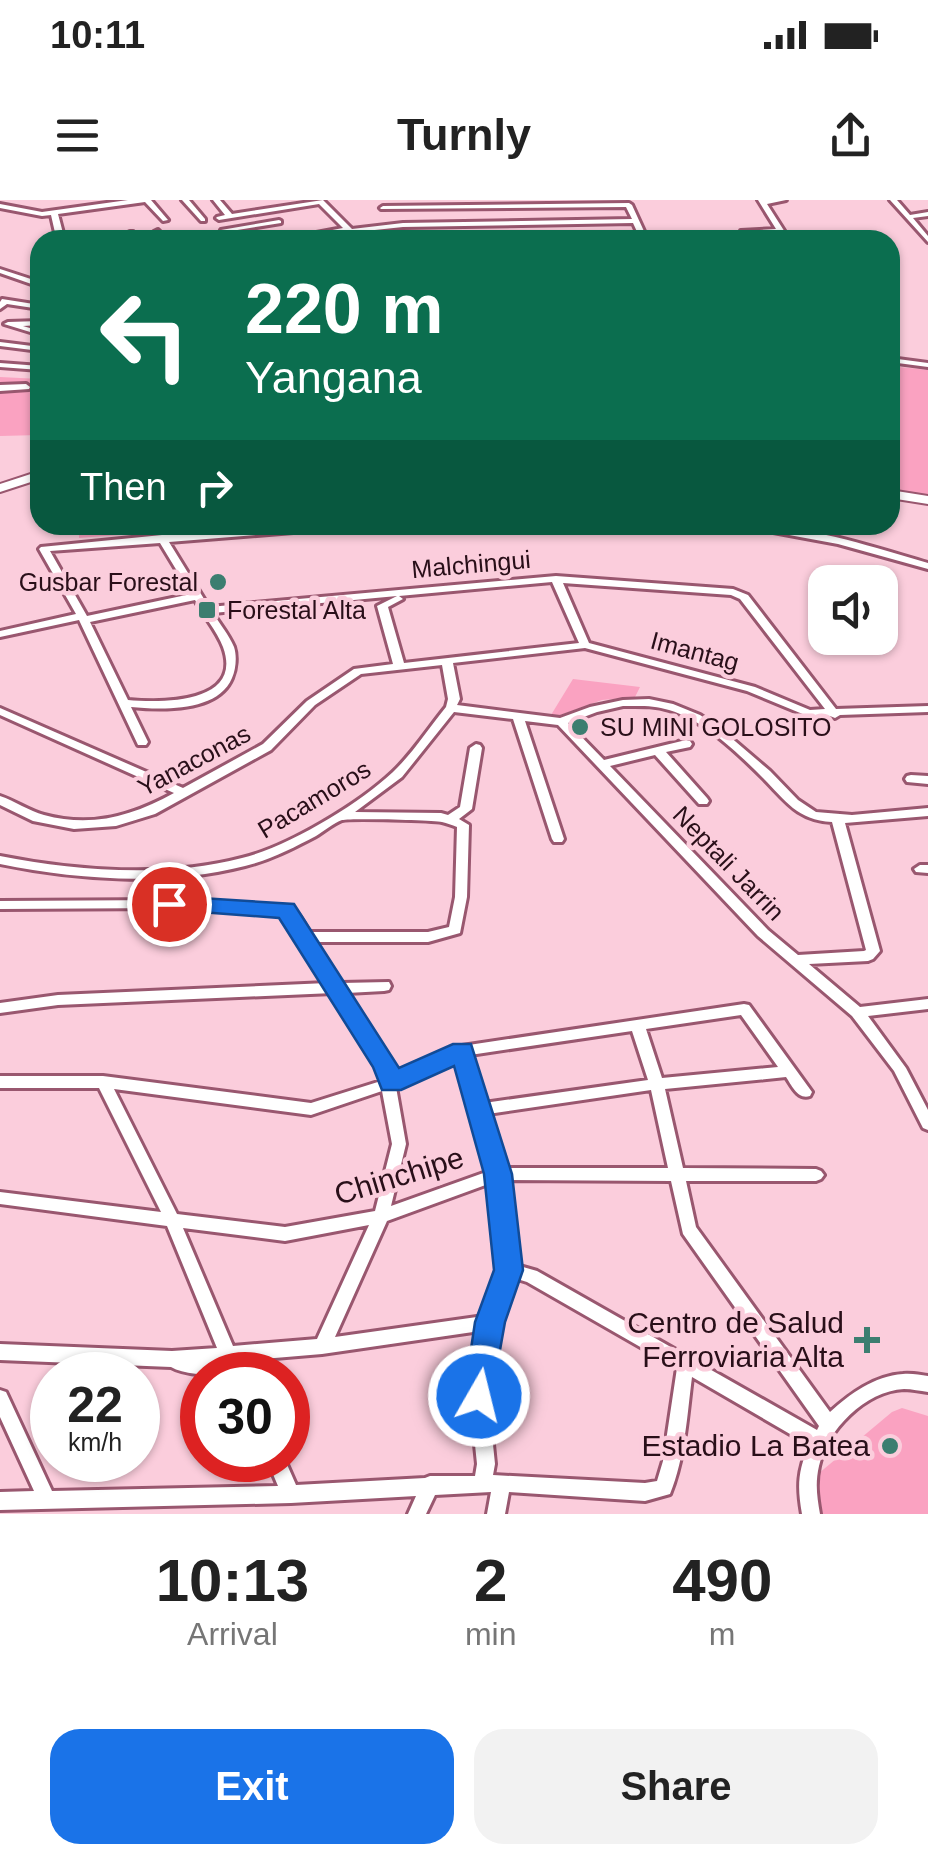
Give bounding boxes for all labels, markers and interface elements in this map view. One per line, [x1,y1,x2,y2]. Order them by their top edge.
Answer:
text: 10:11 [50,14,145,56]
icon: menu [50,108,105,163]
icon: share [823,108,878,163]
text: Turnly [397,109,531,160]
icon: left [80,270,210,400]
text: 220 m [245,270,443,348]
text: Yangana [245,352,422,403]
icon: right [187,460,242,515]
text: Then [80,466,167,508]
street label: Malchingui [410,545,532,583]
map controls [808,565,898,655]
button: sound [808,565,898,655]
place label: Gusbar Forestal [19,568,198,596]
marker: Gusbar Forestal [207,571,229,593]
place label: Forestal Alta [227,596,366,624]
marker: Forestal Alta [196,599,218,621]
street label: Imantag [648,626,742,676]
place label: SU MINI GOLOSITO [600,713,832,741]
marker: SU MINI GOLOSITO [569,716,591,738]
street label: Yanaconas [133,719,255,801]
street label: Pacamoros [253,754,375,844]
street label: Neptali Jarrin [668,800,790,926]
pin [127,862,212,947]
icon: arrive [142,877,197,932]
street label: Chinchipe [330,1140,467,1211]
place label: Centro de Salud Ferroviaria Alta [627,1306,844,1373]
marker: Centro de Salud Ferroviaria Alta [854,1327,880,1353]
position arrow [427,1344,531,1448]
speed limit sign: 30 [180,1352,310,1482]
text: 22 [67,1377,123,1433]
text: km/h [68,1428,122,1456]
place label: Estadio La Batea [641,1429,870,1462]
marker: Estadio La Batea [879,1435,901,1457]
text: 10:13 [156,1547,309,1614]
text: 2 [474,1547,507,1614]
text: 490 [672,1547,772,1614]
text: Arrival [187,1616,278,1652]
text: min [465,1616,516,1652]
text: m [709,1616,736,1652]
button: Exit [50,1729,454,1844]
button: Share [474,1729,878,1844]

